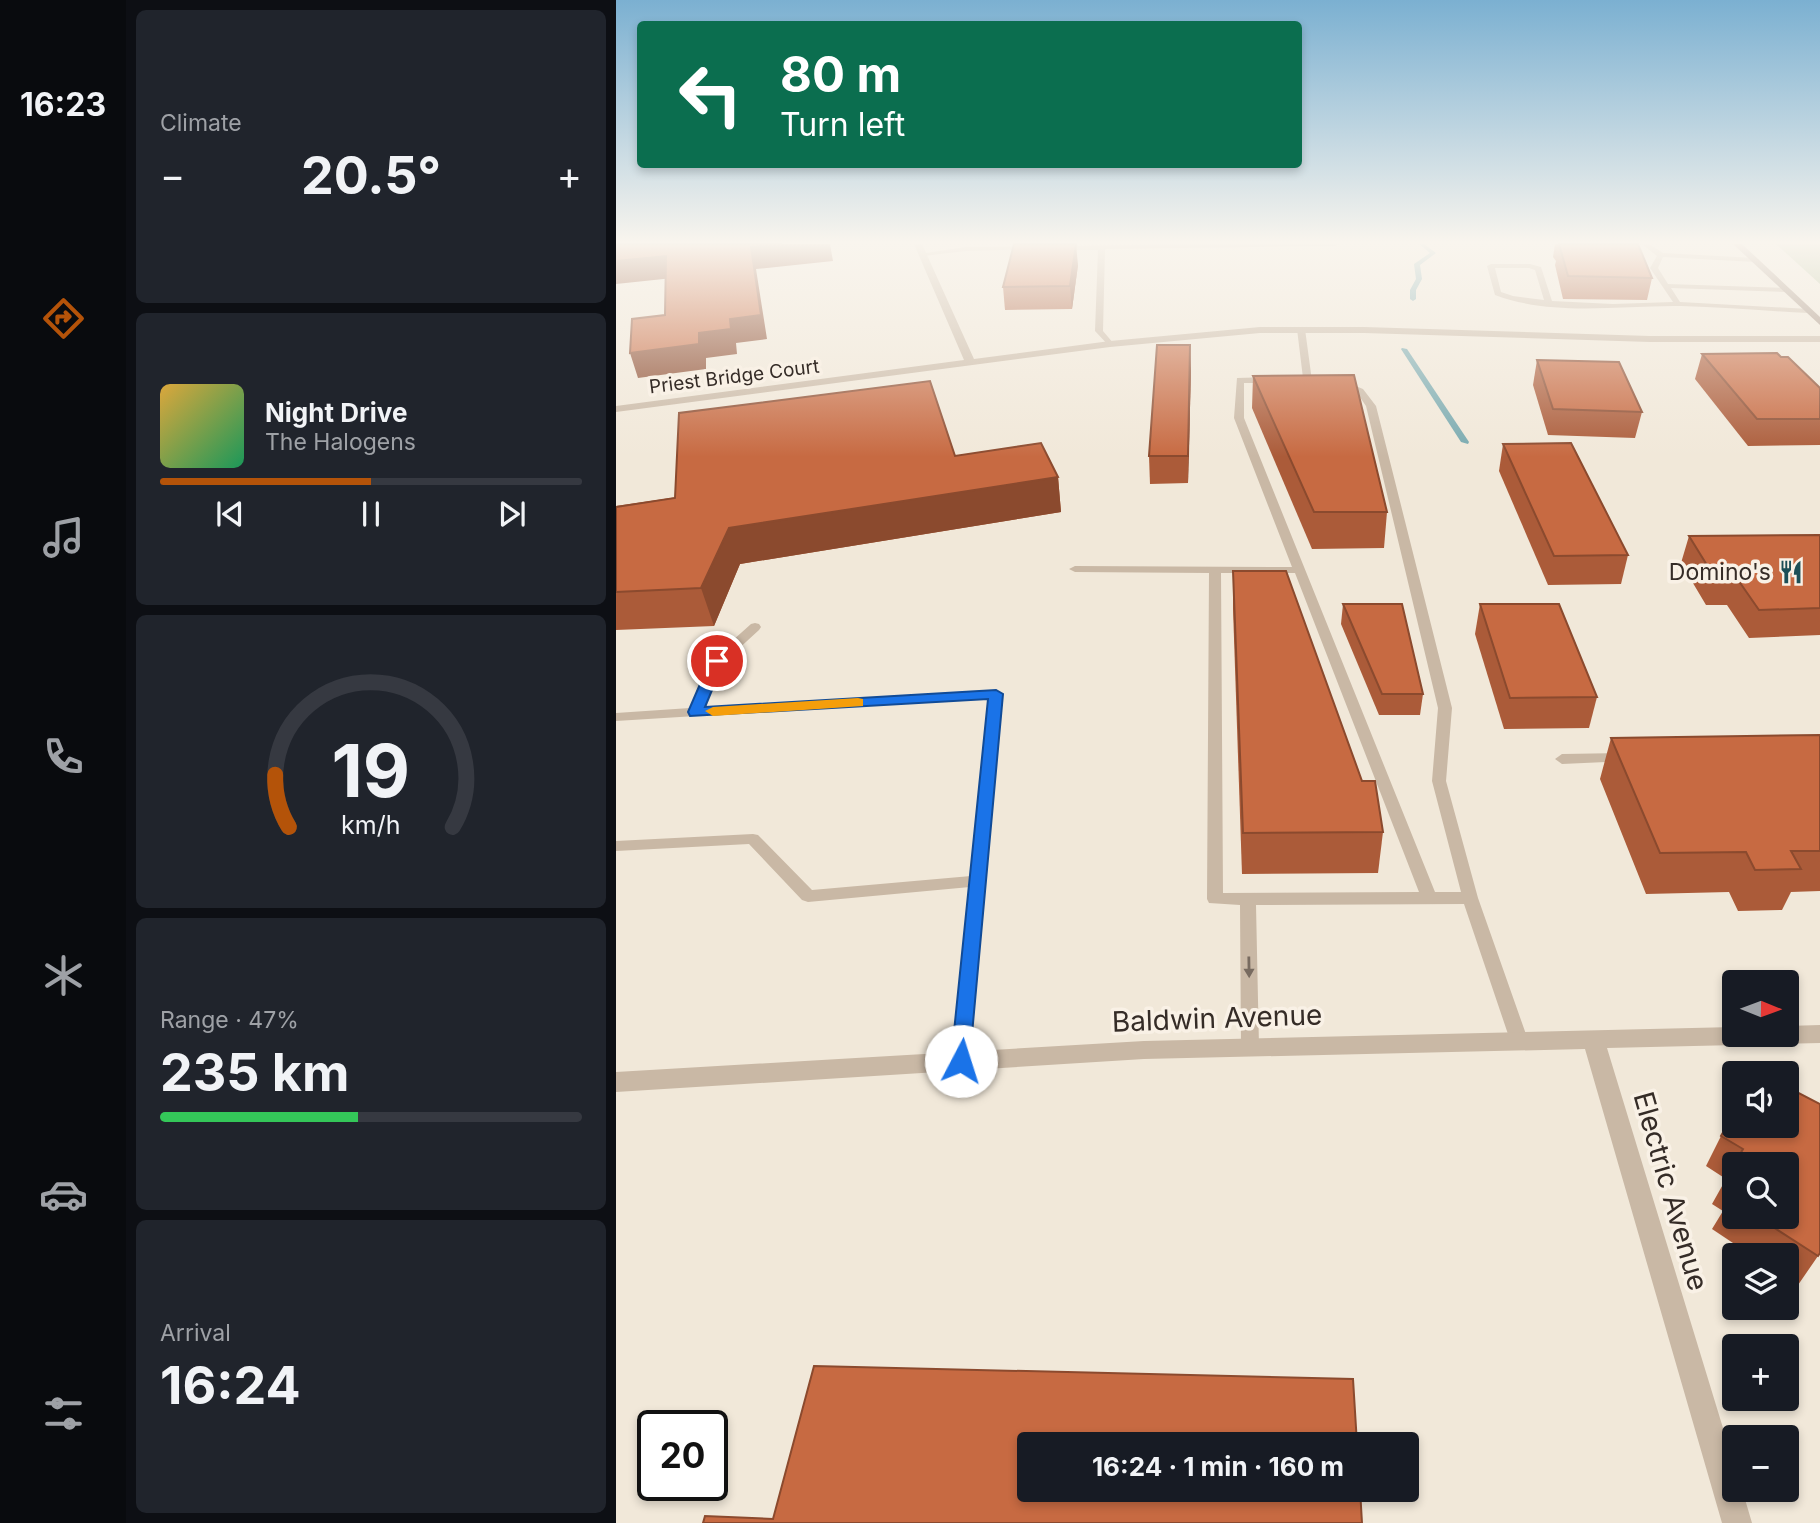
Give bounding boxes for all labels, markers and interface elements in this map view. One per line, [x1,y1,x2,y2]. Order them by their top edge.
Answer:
text: 80 m [780,45,901,104]
icon: left [665,49,756,140]
text: 16:23 [20,85,106,124]
text: Turn left [780,105,905,144]
text: Climate [160,109,242,137]
text: 20.5° [301,144,441,207]
text: − [160,152,185,198]
text: + [557,152,582,198]
icon: directions [39,294,88,343]
street label: Priest Bridge Court [648,355,820,398]
text: Night Drive [265,397,407,428]
text: The Halogens [265,428,416,456]
icon: previous [211,495,249,533]
icon: pause [352,495,390,533]
icon: next [493,495,531,533]
icon: music [39,513,88,562]
place label: Domino's [1669,558,1771,586]
restaurant icon: Domino's [1777,558,1805,586]
pin [687,631,747,691]
icon: arrive [698,642,736,680]
text: 19 [332,727,410,816]
icon: phone [39,732,88,781]
text: km/h [341,810,401,840]
icon: climate [39,951,88,1000]
one-way arrow [1243,956,1255,978]
north arrow [1722,970,1799,1046]
map controls [1722,970,1799,1502]
street label: Baldwin Avenue [1111,997,1323,1039]
text: Range · 47% [160,1006,299,1034]
position arrow [924,1024,998,1098]
text: 235 km [160,1041,350,1104]
button: sound [1722,1061,1799,1138]
street label: Electric Avenue [1626,1088,1716,1294]
button: search [1722,1152,1799,1229]
icon: car [39,1170,88,1219]
button: layers [1722,1243,1799,1320]
text: Arrival [160,1319,231,1347]
button: + [1722,1334,1799,1411]
text: 16:24 [160,1354,301,1417]
icon: filters [39,1389,88,1438]
speed limit sign: 20 [637,1410,728,1501]
button: − [1722,1425,1799,1502]
text: 16:24 · 1 min · 160 m [1092,1451,1344,1482]

